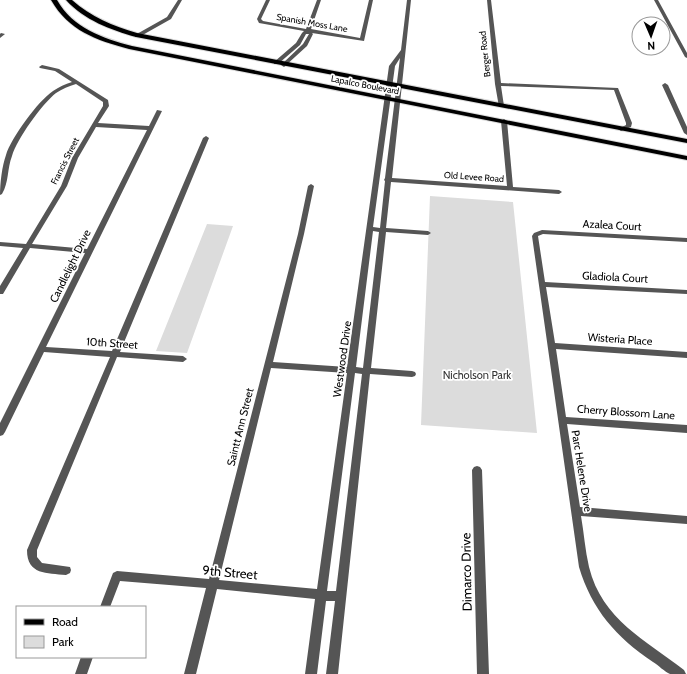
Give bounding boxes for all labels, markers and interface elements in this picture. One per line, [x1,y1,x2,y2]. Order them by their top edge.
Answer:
street label: Spanish Moss Lane [276,11,349,34]
north arrow [631,16,671,56]
street label: Berger Road [477,30,492,78]
text: N [647,39,655,53]
street label: Lapalco Boulevard [330,72,400,97]
street label: Francis Street [48,135,81,186]
street label: Old Levee Road [444,169,504,184]
street label: Azalea Court [582,216,642,234]
street label: Candlelight Drive [46,227,94,305]
street label: Gladiola Court [582,268,648,286]
street label: Westwood Drive [330,319,354,398]
street label: Wisteria Place [587,330,653,348]
street label: 10th Street [86,334,139,352]
park label: Nicholson Park [443,368,511,382]
street label: Saintt Ann Street [224,386,257,467]
street label: Cherry Blossom Lane [576,402,676,422]
street label: Parc Helene Drive [569,429,595,513]
street label: Dimarco Drive [457,532,475,612]
street label: 9th Street [202,562,259,582]
legend [16,606,146,658]
text: Road [52,614,78,629]
text: Park [52,634,74,649]

